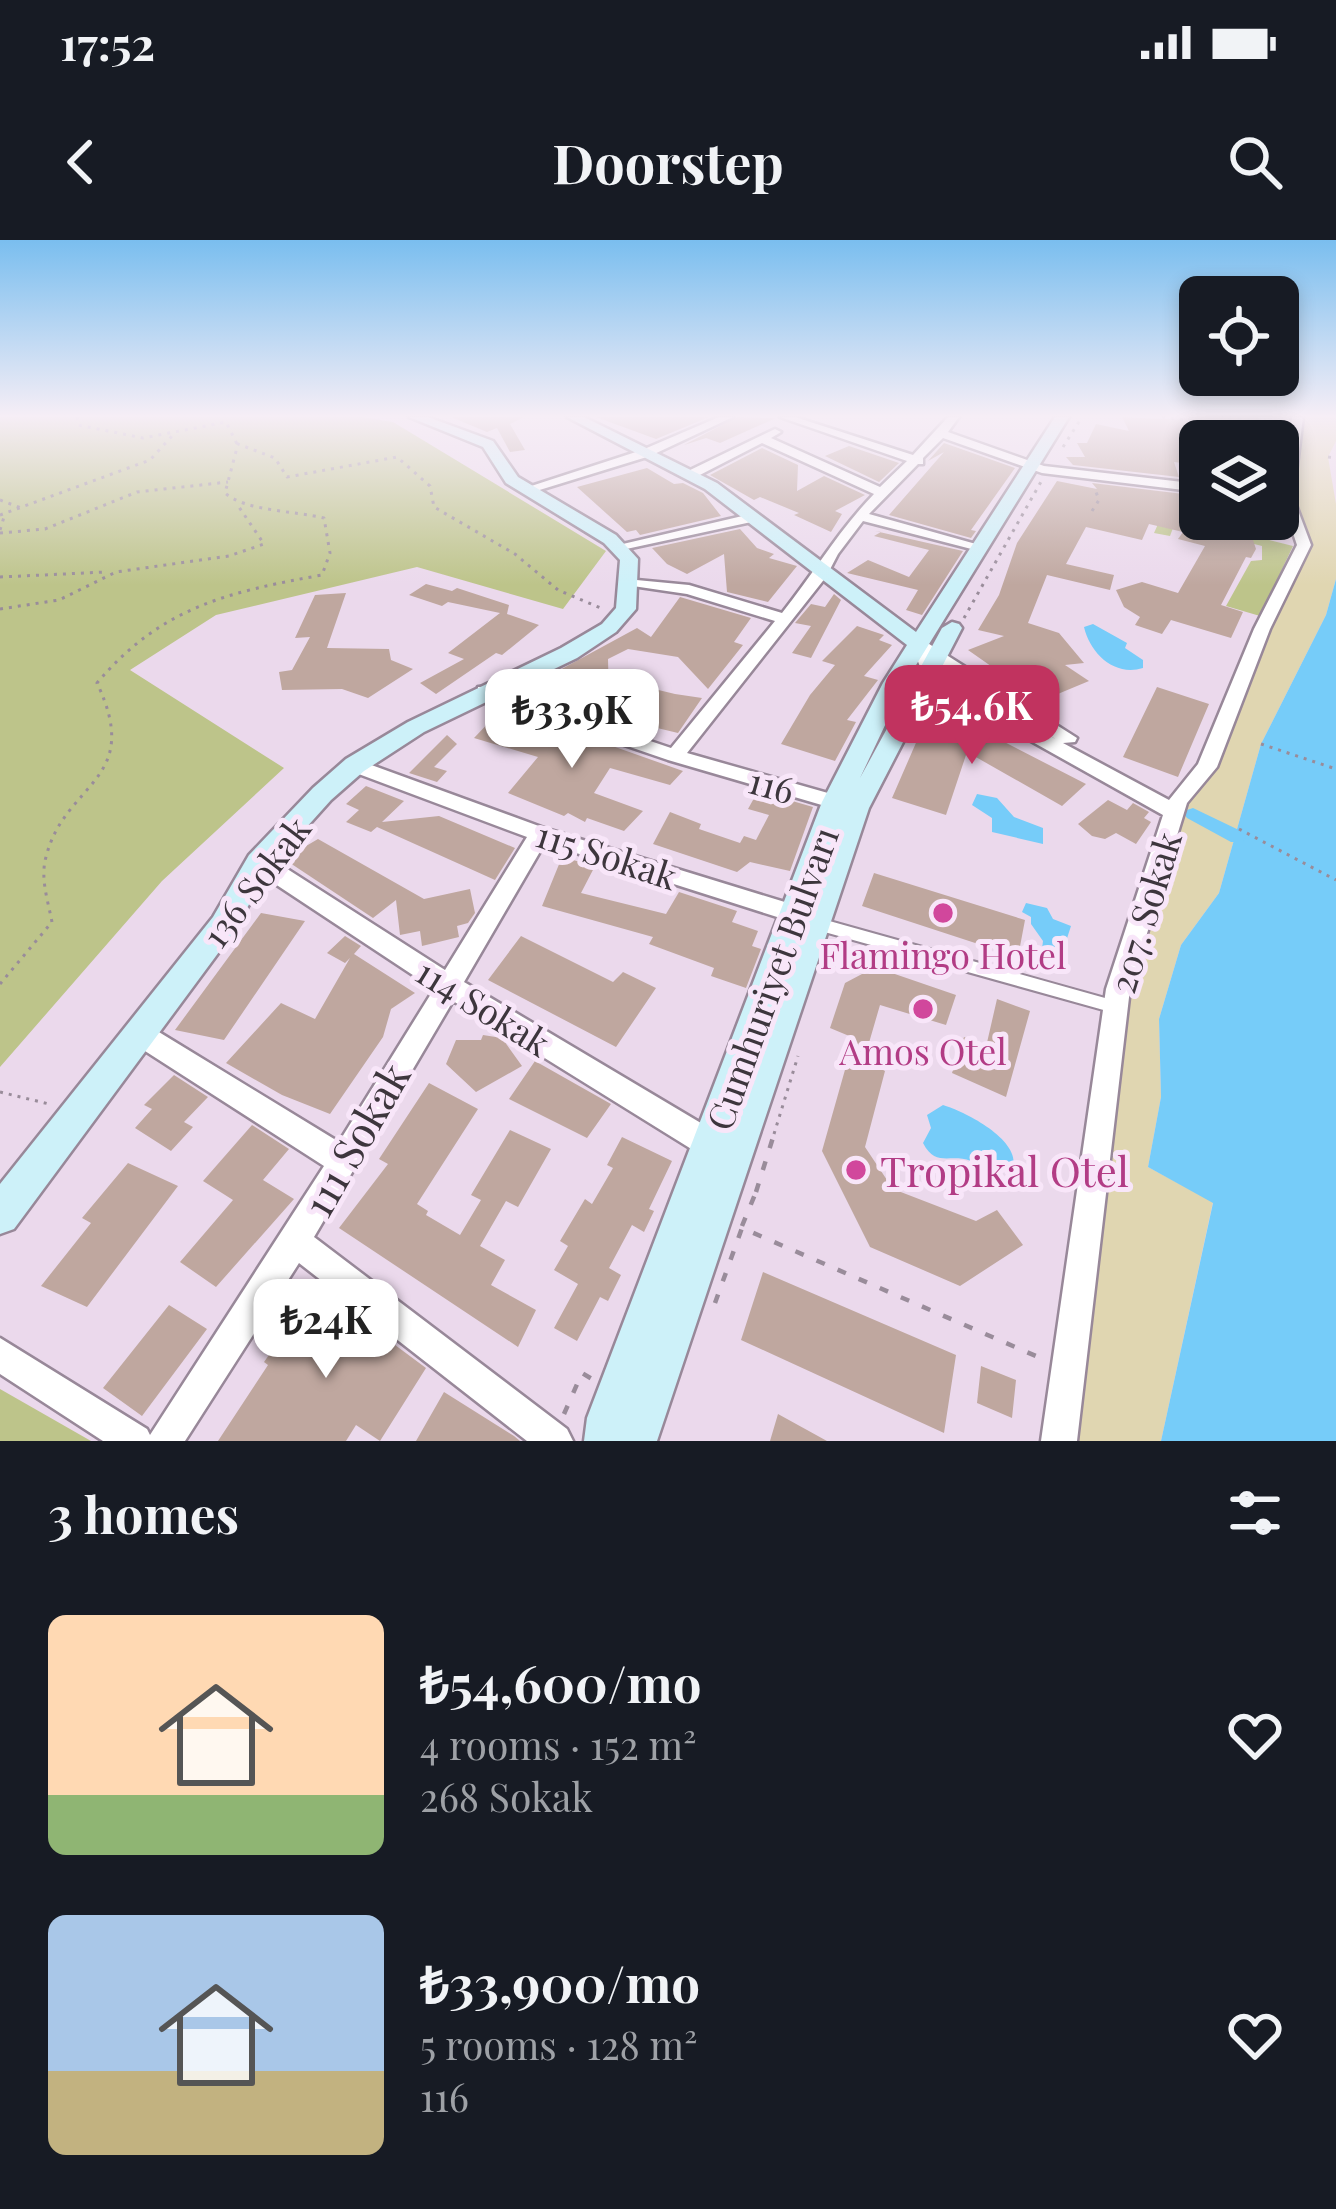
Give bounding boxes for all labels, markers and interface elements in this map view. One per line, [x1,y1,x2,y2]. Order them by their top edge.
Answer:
text: 17:52 [60,12,155,72]
text: Doorstep [552,126,784,198]
icon: back [48,129,114,195]
icon: search [1222,129,1288,195]
map controls [1179,276,1299,540]
button: locate [1179,276,1299,396]
button: layers [1179,420,1299,540]
pin: ₺54.6K [874,665,1070,767]
pin: ₺33.9K [474,669,670,771]
text: ₺54.6K [911,678,1033,730]
text: ₺33.9K [512,682,632,734]
street label: 116 [744,755,800,813]
street label: 136 Sokak [190,806,320,956]
street label: 115 Sokak [530,809,684,899]
street label: Cumhuriyet Bulvarı [694,820,848,1136]
street label: 207. Sokak [1097,825,1191,998]
marker: Flamingo Hotel [930,900,956,926]
place label: Flamingo Hotel [819,930,1067,978]
street label: 114 Sokak [408,946,560,1066]
marker: Amos Otel [910,996,936,1022]
place label: Amos Otel [838,1026,1007,1074]
street label: 111 Sokak [288,1052,422,1226]
place label: Tropikal Otel [880,1142,1129,1198]
marker: Tropikal Otel [843,1157,869,1183]
pin: ₺24K [255,1279,397,1381]
text: ₺24K [280,1292,372,1344]
text: 3 homes [48,1479,239,1547]
icon: filters [1222,1480,1288,1546]
text: ₺54,600/mo [420,1648,701,1716]
icon: home [144,1663,288,1807]
icon: heart [1222,1702,1288,1768]
text: 4 rooms · 152 m² [420,1718,696,1770]
text: 268 Sokak [420,1770,593,1822]
text: ₺33,900/mo [420,1948,700,2016]
icon: home [144,1963,288,2107]
icon: heart [1222,2002,1288,2068]
text: 5 rooms · 128 m² [420,2018,697,2070]
text: 116 [420,2070,469,2122]

